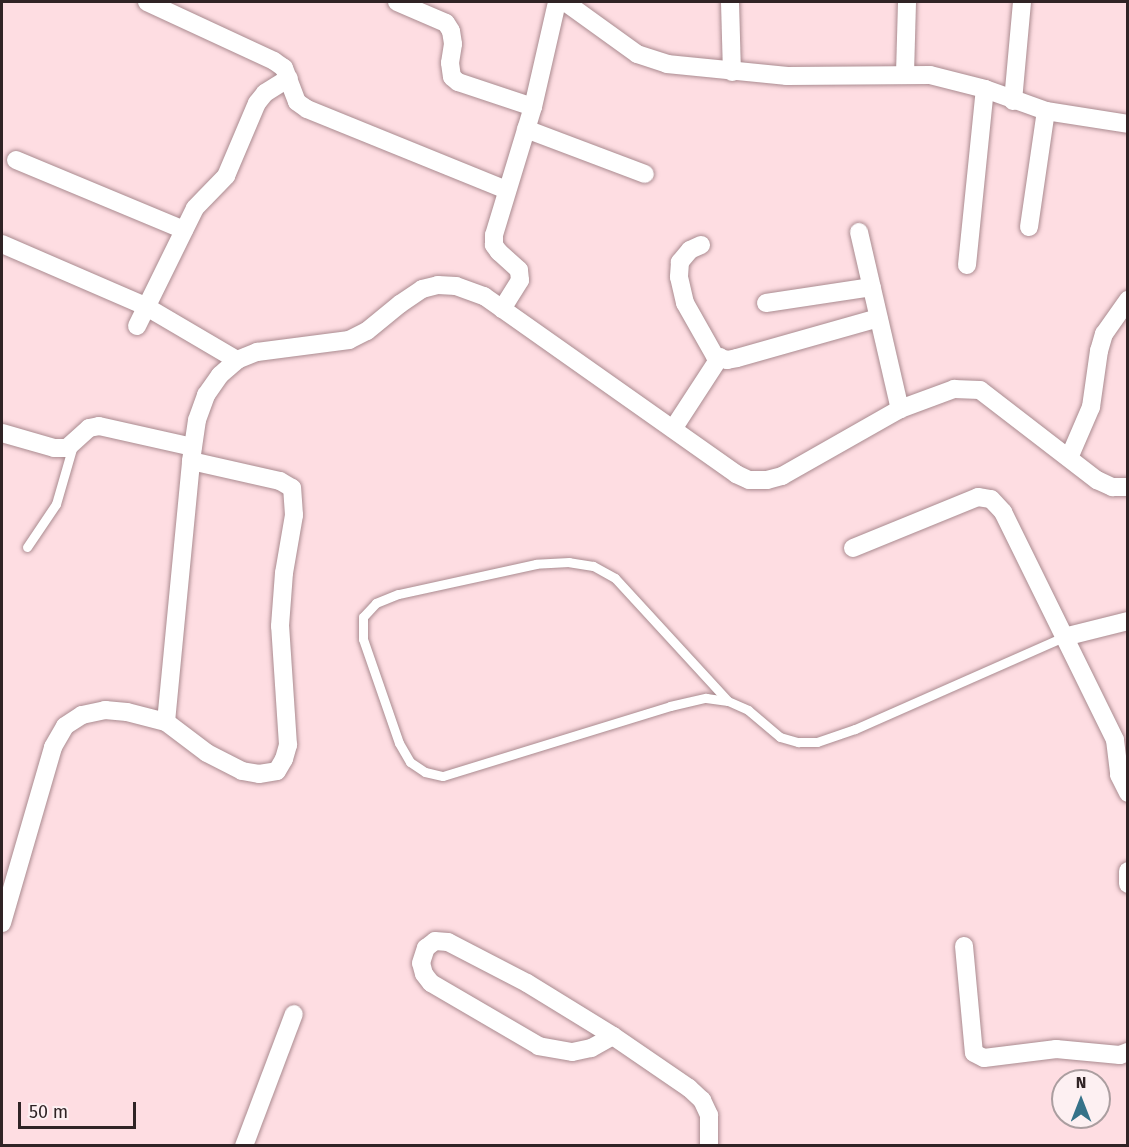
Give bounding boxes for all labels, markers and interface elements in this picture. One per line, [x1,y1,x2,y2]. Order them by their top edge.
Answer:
north arrow [1051,1069,1111,1129]
text: N [1076,1073,1086,1092]
scale bar [21,1090,140,1128]
text: 50 m [29,1101,68,1123]

